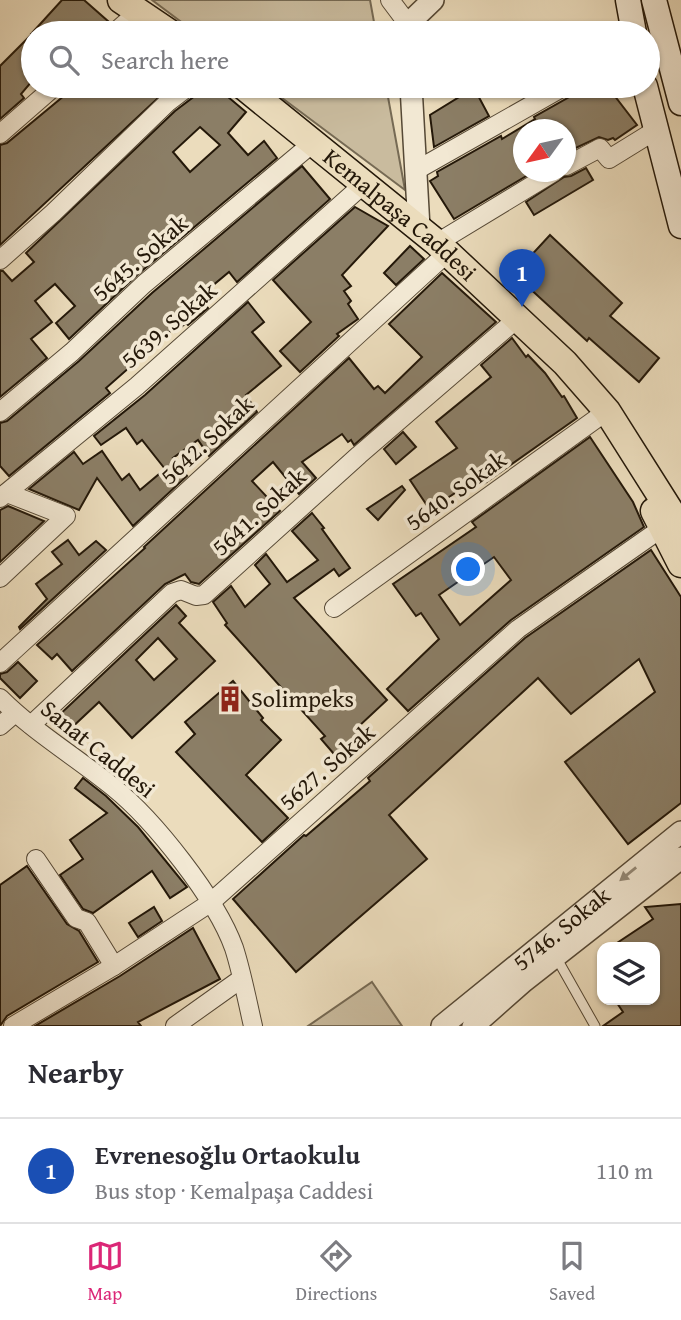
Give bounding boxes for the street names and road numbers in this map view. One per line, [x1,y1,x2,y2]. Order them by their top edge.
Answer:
street label: Kemalpaşa Caddesi [316,140,485,289]
street label: 5645. Sokak [84,206,196,309]
street label: 5639. Sokak [113,273,225,376]
street label: 5642. Sokak [152,386,262,492]
street label: 5640. Sokak [398,442,514,539]
street label: 5641. Sokak [203,459,314,564]
street label: Sanat Caddesi [33,691,164,806]
street label: 5627. Sokak [271,715,383,818]
street label: 5746. Sokak [505,878,618,979]

